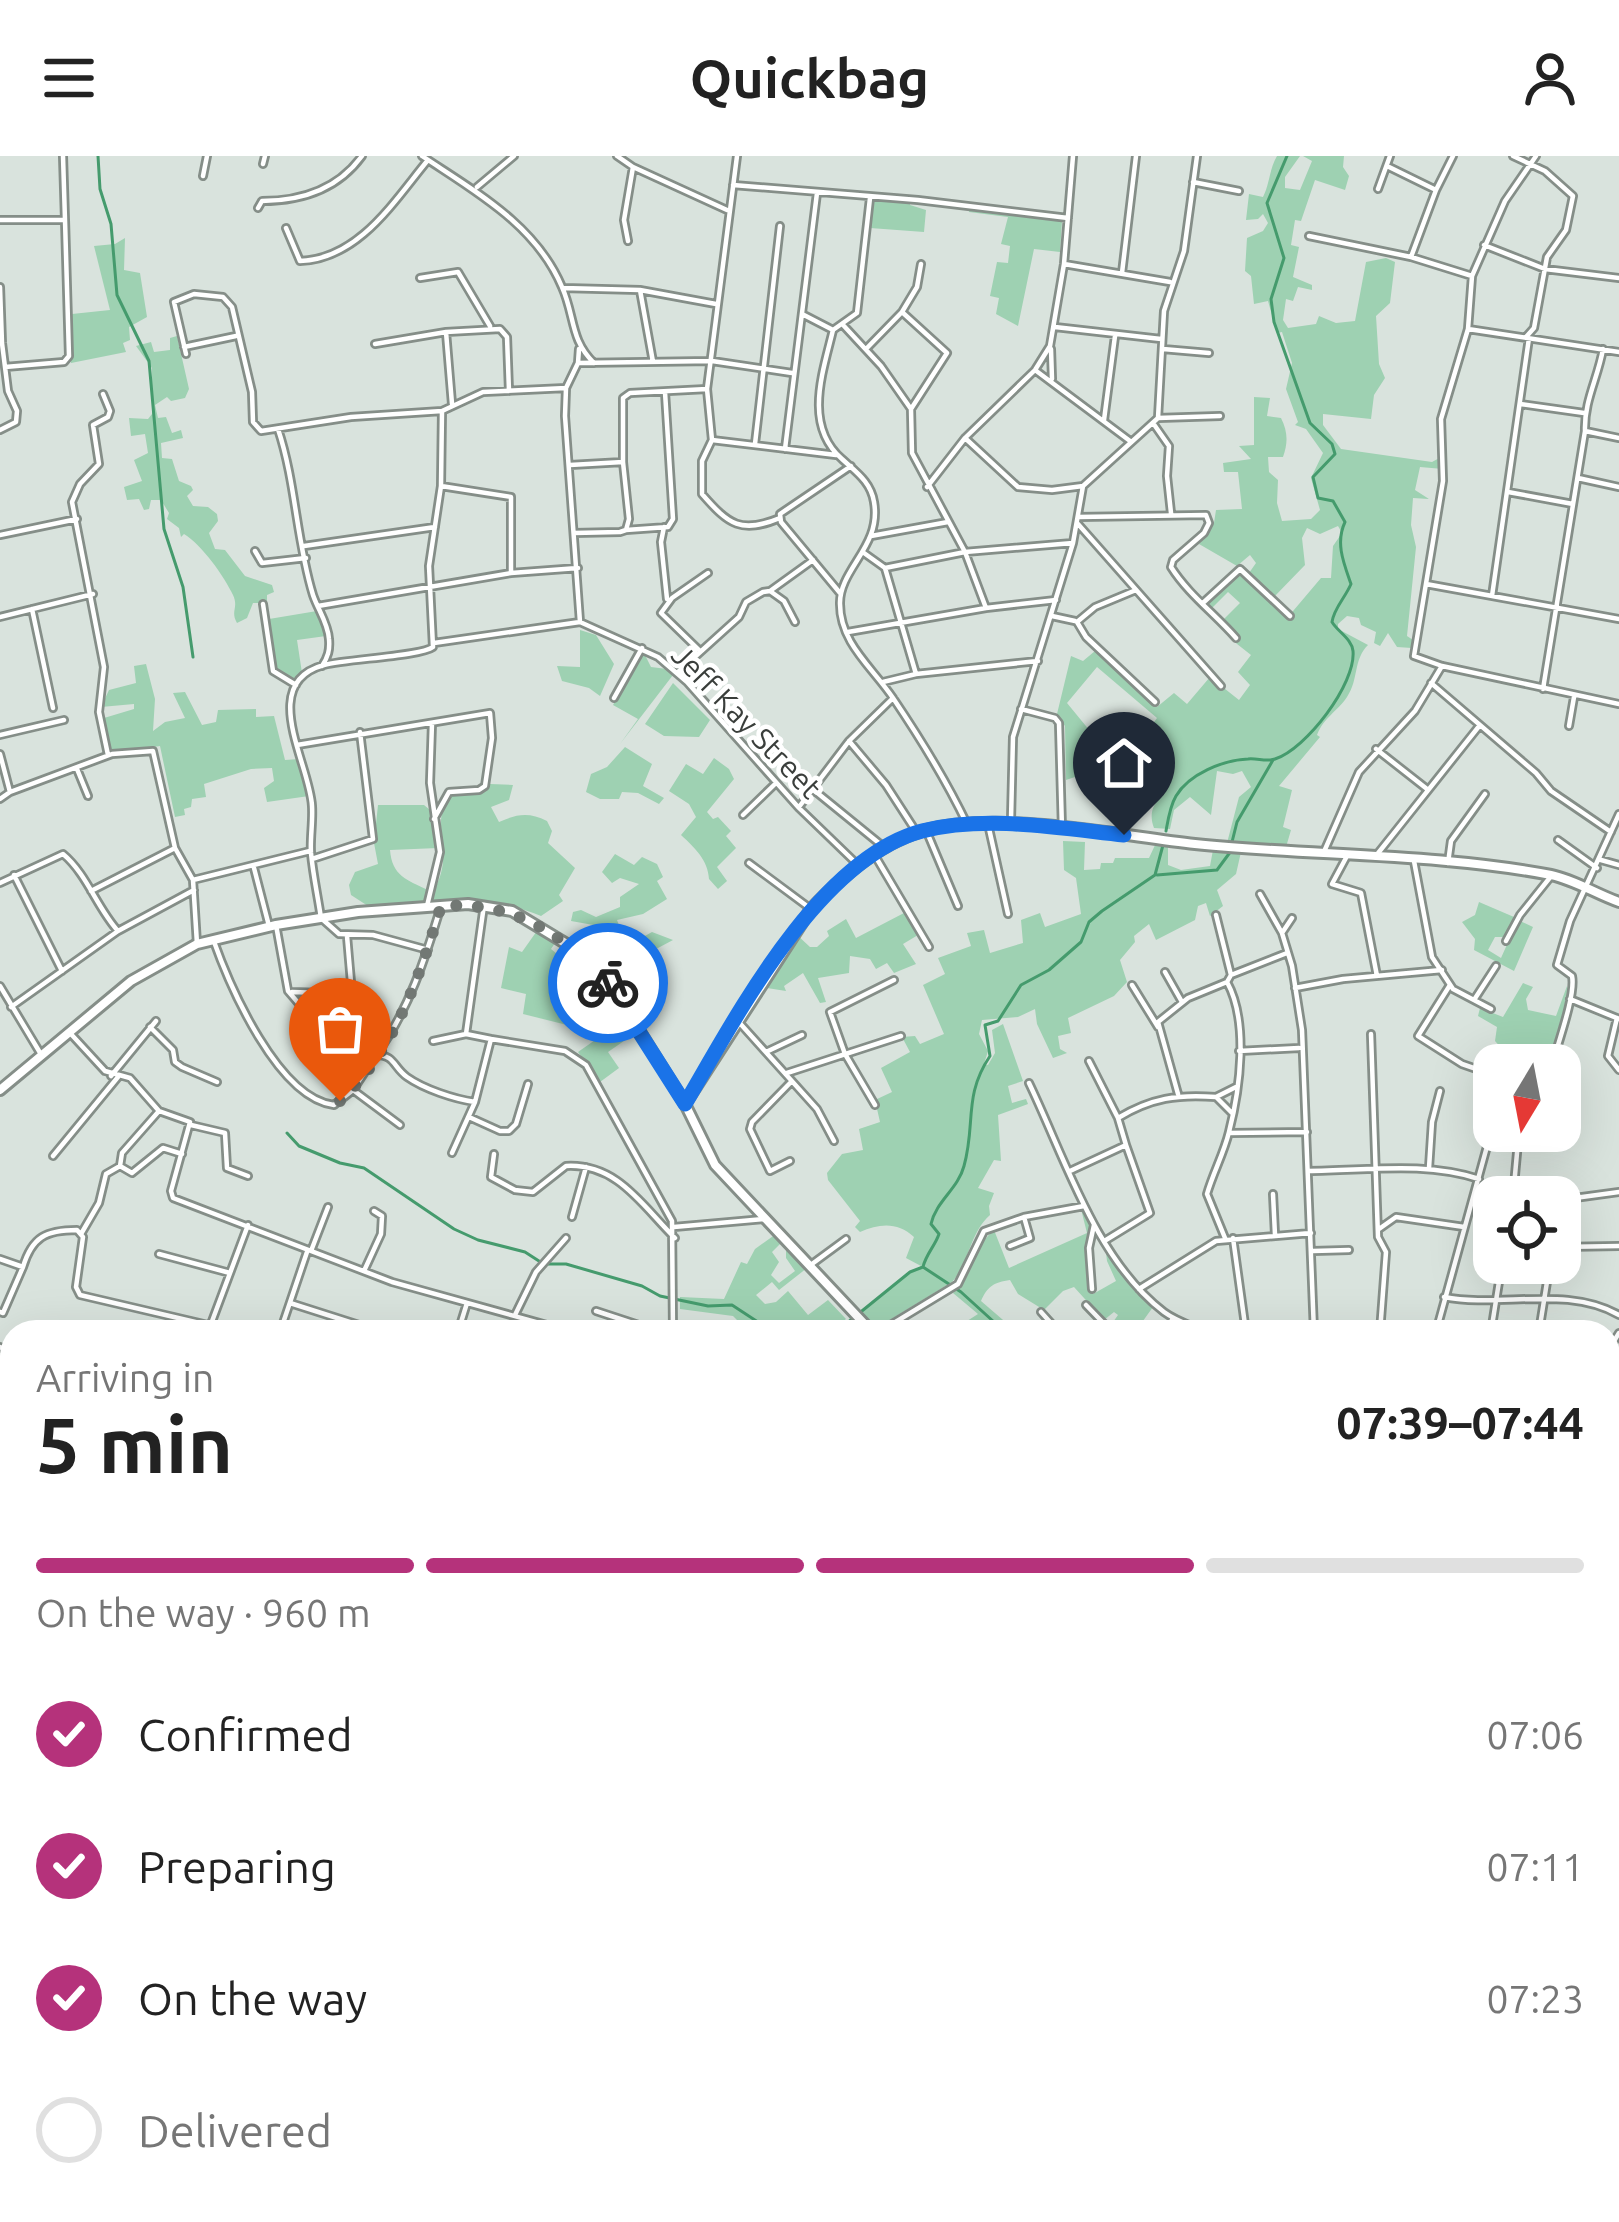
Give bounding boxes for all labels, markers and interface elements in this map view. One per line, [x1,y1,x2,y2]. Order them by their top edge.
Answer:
icon: menu [36,45,102,111]
icon: person [1517,45,1583,111]
text: Quickbag [690,48,929,108]
street label: Jeff Kay Street [665,638,828,805]
pin [1073,712,1175,835]
icon: home [1091,730,1157,796]
courier [548,923,668,1043]
icon: bike [575,950,641,1016]
pin [289,978,391,1101]
icon: bag [307,996,373,1062]
north arrow [1473,1044,1581,1152]
map controls [1473,1044,1581,1284]
button: locate [1473,1176,1581,1284]
text: Arriving in [36,1356,214,1399]
text: 07:39–07:44 [1336,1397,1584,1448]
text: 5 min [36,1400,233,1488]
text: On the way · 960 m [36,1591,371,1634]
icon: check [36,1701,102,1767]
text: Confirmed [138,1709,353,1760]
text: 07:06 [1486,1713,1584,1756]
icon: check [36,1833,102,1899]
text: Preparing [138,1841,336,1892]
text: 07:11 [1486,1845,1584,1888]
icon: check [36,1965,102,2031]
text: On the way [138,1973,367,2024]
text: 07:23 [1486,1977,1584,2020]
text: Delivered [138,2105,332,2156]

